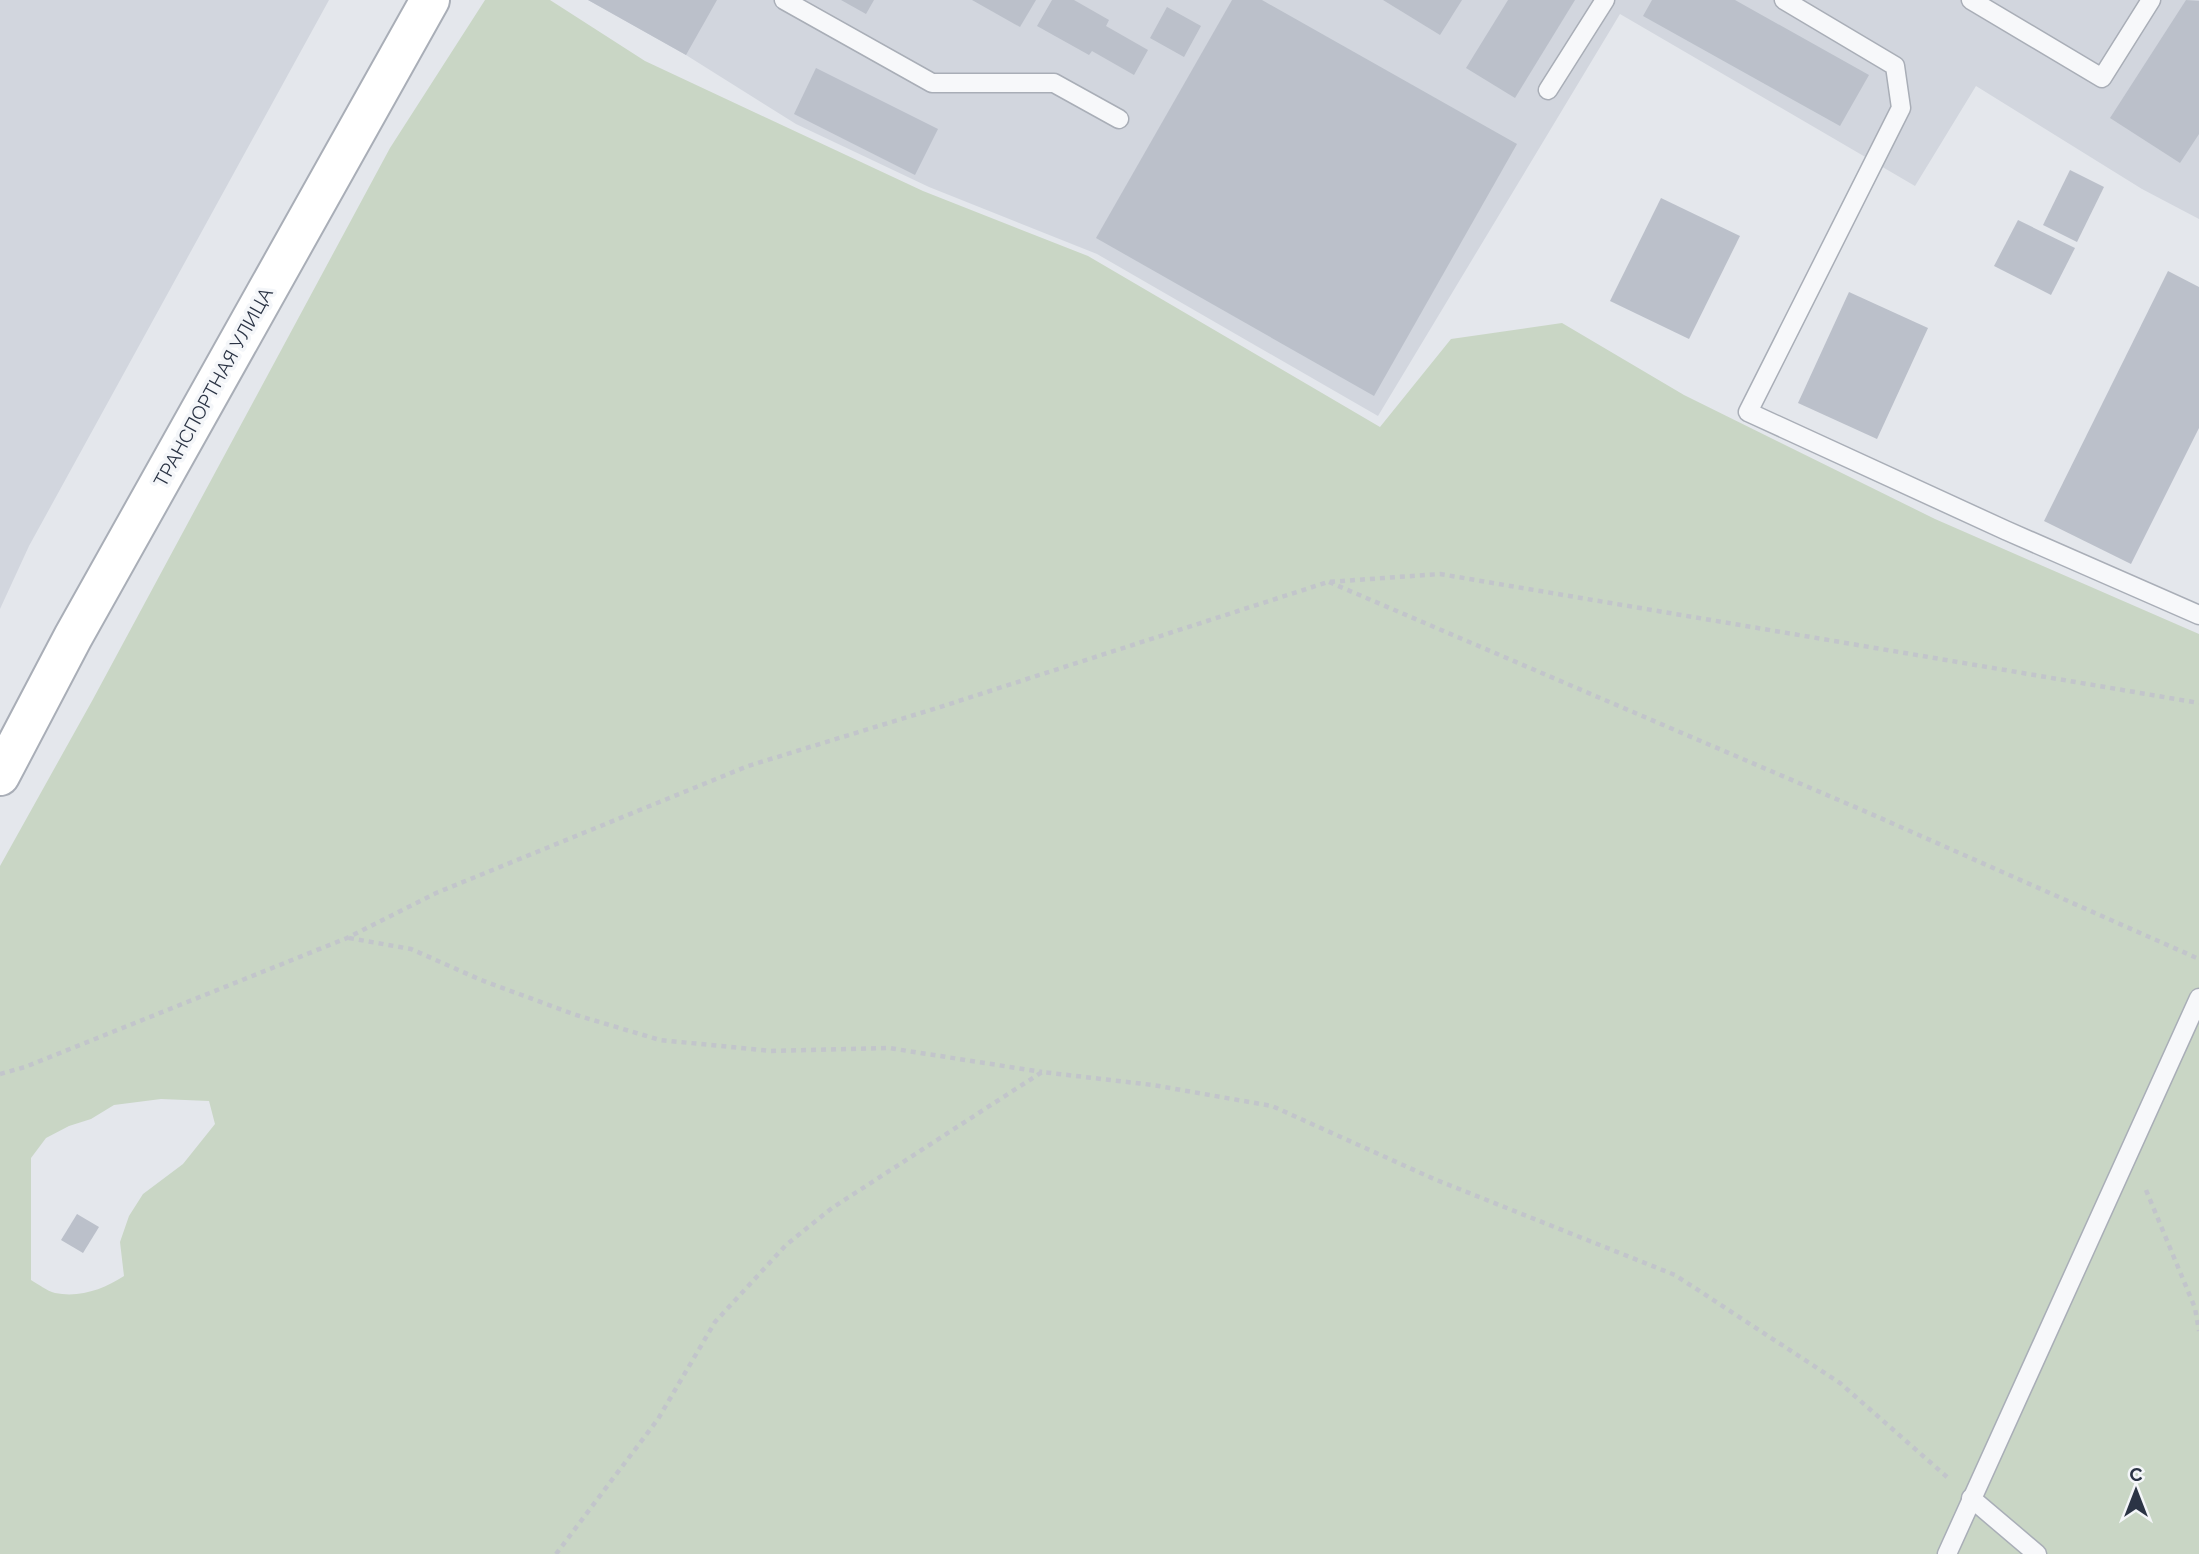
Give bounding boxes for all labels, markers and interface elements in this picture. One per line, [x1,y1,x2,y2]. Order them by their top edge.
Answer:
street label: ТРАНСПОРТНАЯ УЛИЦА [149,284,277,490]
north arrow [2101,1456,2171,1526]
text: С [2129,1463,2143,1485]

